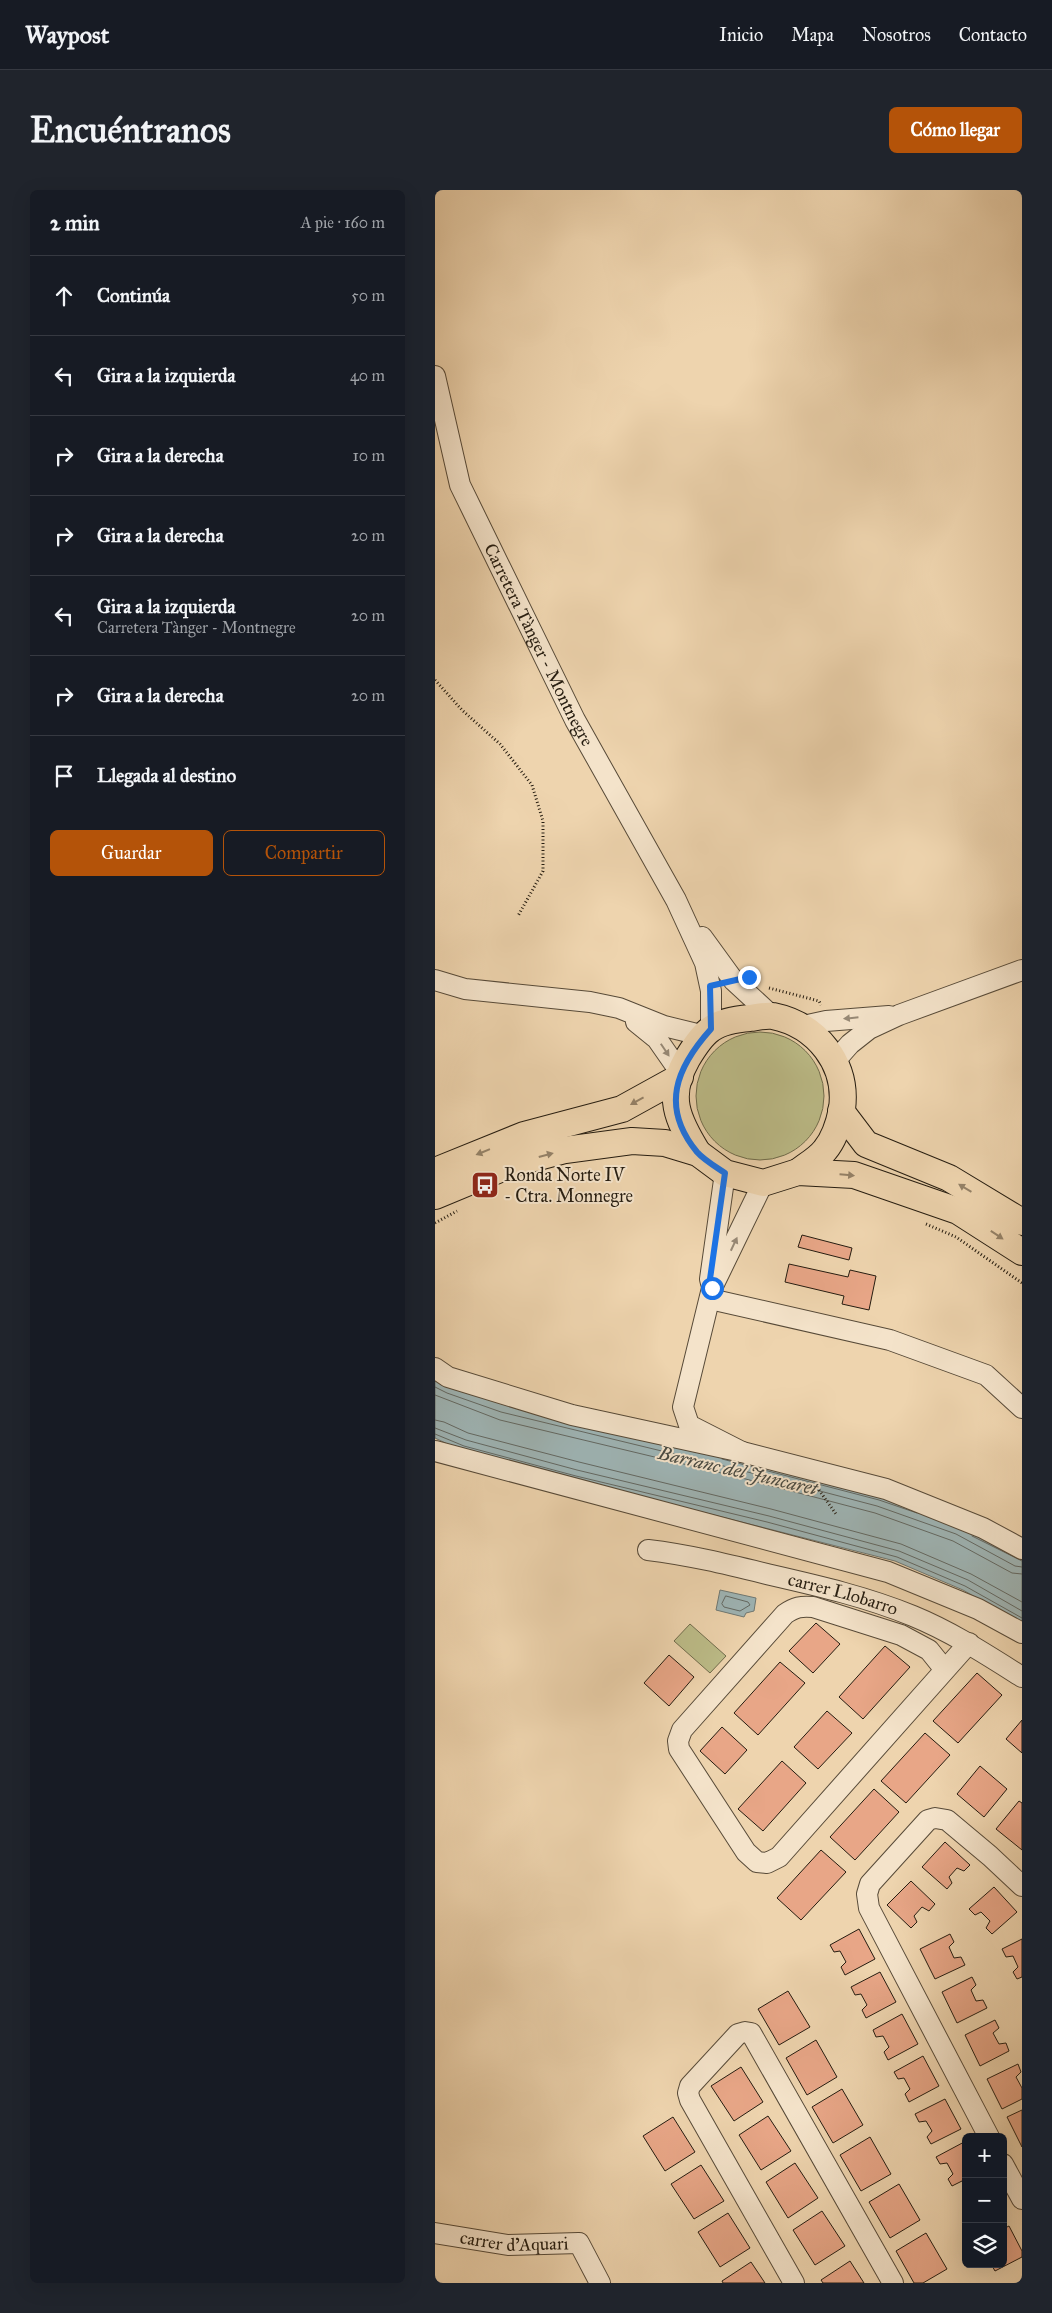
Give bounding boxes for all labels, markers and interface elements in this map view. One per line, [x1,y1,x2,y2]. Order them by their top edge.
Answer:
text: Waypost [25,20,109,50]
text: Inicio [719,24,763,46]
text: Mapa [791,24,834,46]
text: Nosotros [862,24,931,46]
text: Contacto [959,24,1027,46]
button: Cómo llegar [889,107,1022,153]
text: Encuéntranos [30,109,231,152]
text: 2 min [50,210,100,236]
text: A pie · 160 m [301,213,385,232]
icon: ahead [50,282,78,310]
text: Continúa [97,284,170,307]
text: 50 m [351,286,385,305]
icon: left [50,362,78,390]
text: Gira a la izquierda [97,364,236,387]
text: 40 m [350,366,385,385]
icon: right [50,442,78,470]
text: Gira a la derecha [97,444,224,467]
text: 10 m [353,446,385,465]
icon: right [50,522,78,550]
text: Gira a la derecha [97,524,224,547]
text: 20 m [351,526,385,545]
street label: Carretera Tànger - Montnegre [479,540,598,750]
text: Gira a la izquierda [97,595,236,618]
icon: left [50,602,78,630]
text: 20 m [351,606,385,625]
text: Carretera Tànger - Montnegre [97,618,296,637]
icon: right [50,682,78,710]
text: Gira a la derecha [97,684,224,707]
text: 20 m [351,686,385,705]
icon: arrive [50,762,78,790]
text: Llegada al destino [97,764,236,787]
button: Guardar [50,830,213,876]
button: Compartir [223,830,385,876]
route end [738,966,761,989]
one-way arrow [842,1015,858,1023]
one-way arrow [660,1043,669,1056]
one-way arrow [630,1096,644,1105]
one-way arrow [476,1148,490,1156]
one-way arrow [539,1151,554,1159]
place label: Ronda Norte IV - Ctra. Monnegre [504,1164,633,1208]
bus stop icon: Ronda Norte IV - Ctra. Monnegre [470,1170,500,1200]
one-way arrow [839,1171,855,1179]
one-way arrow [959,1183,972,1192]
one-way arrow [990,1230,1003,1240]
one-way arrow [730,1237,738,1251]
route start [701,1277,724,1300]
water label: Barranc del Juncaret [655,1441,821,1500]
street label: carrer Llobarro [786,1568,901,1620]
map controls [962,2133,1007,2268]
button: + [962,2133,1007,2178]
button: − [962,2178,1007,2223]
button: layers [962,2223,1007,2268]
street label: carrer d'Aquari [458,2226,569,2256]

